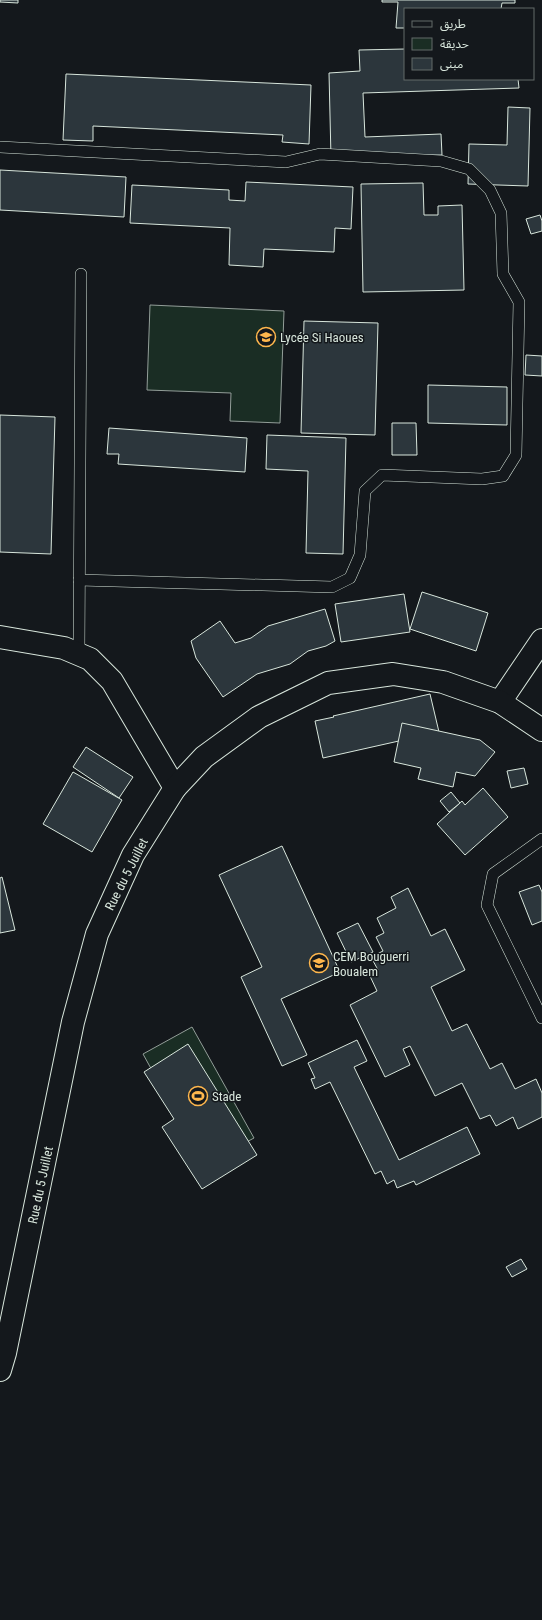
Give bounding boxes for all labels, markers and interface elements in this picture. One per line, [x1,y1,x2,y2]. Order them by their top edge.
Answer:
legend [404,8,534,80]
text: طريق [440,17,466,32]
text: حديقة [440,37,469,51]
text: مبنى [440,57,463,71]
school or university icon: Lycée Si Haoues [255,326,277,348]
place label: Lycée Si Haoues [280,330,364,345]
street label: Rue du 5 Juillet [102,836,151,913]
place label: CEM Bouguerri Boualem [333,949,409,979]
school or university icon: CEM Bouguerri Boualem [308,952,330,974]
sports icon: Stade [187,1085,209,1107]
place label: Stade [212,1089,241,1104]
street label: Rue du 5 Juillet [25,1145,56,1225]

